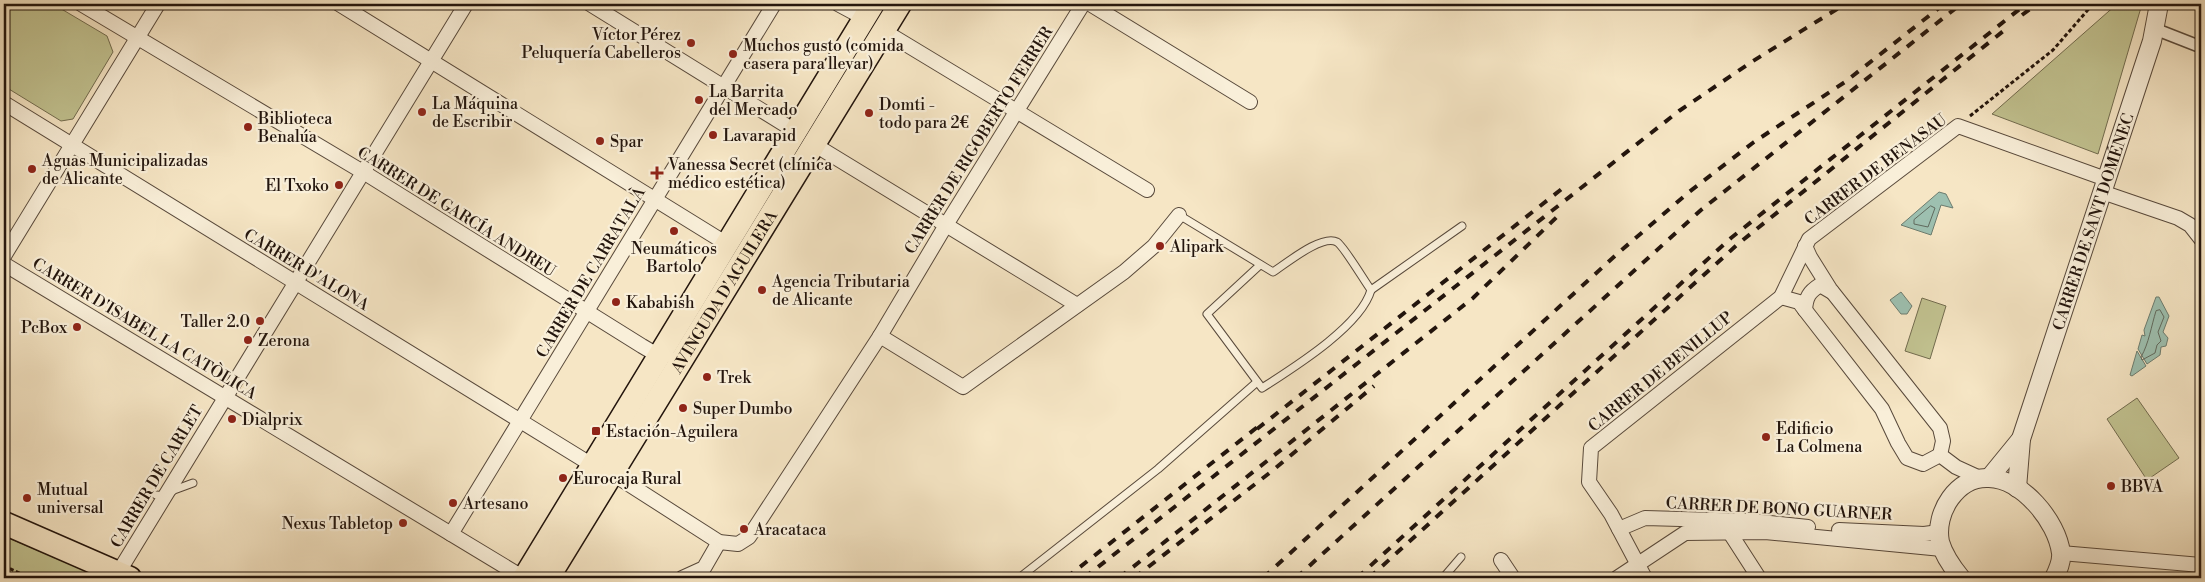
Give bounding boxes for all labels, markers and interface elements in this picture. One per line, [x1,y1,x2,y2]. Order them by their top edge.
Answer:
street label: CARRER DE RIGOBERTO FERRER [900,22,1058,258]
place label: Víctor Pérez Peluquería Cabelleros [522,25,681,63]
place label: Muchos gusto (comida casera para llevar) [743,36,905,74]
marker: Víctor Pérez Peluquería Cabelleros [685,37,697,49]
marker: Muchos gusto (comida casera para llevar) [727,48,739,60]
place label: La Barrita del Mercado [709,82,797,120]
place label: La Máquina de Escribir [432,94,519,132]
marker: La Barrita del Mercado [693,94,705,106]
place label: Domti - todo para 2€ [879,95,969,133]
marker: La Máquina de Escribir [416,106,428,118]
marker: Domti - todo para 2€ [863,107,875,119]
place label: Biblioteca Benalúa [257,109,333,147]
street label: CARRER DE BENASAU [1801,110,1951,230]
street label: CARRER DE SANT DOMÉNEC [2048,111,2139,333]
marker: Biblioteca Benalúa [242,121,254,133]
place label: Lavarapid [723,126,796,146]
marker: Lavarapid [707,129,719,141]
place label: Spar [610,132,644,152]
marker: Spar [594,135,606,147]
street label: CARRER DE GARCÍA ANDREU [354,141,560,281]
place label: Aguas Municipalizadas de Alicante [41,151,208,189]
place label: Vanessa Secret (clínica médico estética) [667,155,833,193]
marker: Aguas Municipalizadas de Alicante [26,163,38,175]
marker: Vanessa Secret (clínica médico estética) [650,166,664,180]
place label: El Txoko [265,176,329,196]
marker: El Txoko [333,179,345,191]
street label: CARRER DE CARRATALÀ [530,182,650,361]
street label: AVINGUDA D'AGUILERA [667,206,782,378]
street label: CARRER D'ALONA [240,225,374,316]
marker: Neumáticos Bartolo [668,225,680,237]
place label: Alipark [1169,237,1225,257]
place label: Neumáticos Bartolo [631,239,717,277]
marker: Alipark [1154,240,1166,252]
street label: CARRER D'ISABEL LA CATÒLICA [29,252,262,404]
place label: Agencia Tributaria de Alicante [771,272,911,310]
marker: Agencia Tributaria de Alicante [756,284,768,296]
place label: Kababish [626,293,695,313]
marker: Kababish [610,296,622,308]
street label: CARRER DE BENILLUP [1584,307,1737,436]
place label: Taller 2.0 [180,312,250,332]
marker: Taller 2.0 [254,315,266,327]
place label: PcBox [21,318,68,338]
marker: PcBox [71,321,83,333]
place label: Zerona [258,331,311,351]
marker: Zerona [242,334,254,346]
place label: Trek [717,368,752,388]
marker: Trek [701,371,713,383]
place label: Super Dumbo [693,399,793,419]
street label: CARRER DE CARLET [106,402,207,551]
marker: Super Dumbo [677,402,689,414]
place label: Dialprix [242,410,303,430]
marker: Dialprix [226,413,238,425]
place label: Edificio La Colmena [1776,419,1863,457]
place label: Estación-Aguilera [606,422,739,442]
marker: Estación-Aguilera [590,425,602,437]
marker: Edificio La Colmena [1760,431,1772,443]
place label: Eurocaja Rural [573,469,682,489]
marker: Eurocaja Rural [557,472,569,484]
place label: BBVA [2120,477,2164,497]
place label: Mutual universal [37,480,104,518]
marker: BBVA [2105,480,2117,492]
marker: Mutual universal [21,492,33,504]
street label: CARRER DE BONO GUARNER [1665,493,1893,525]
place label: Artesano [462,494,529,514]
marker: Artesano [447,497,459,509]
place label: Nexus Tabletop [282,514,393,534]
marker: Nexus Tabletop [397,517,409,529]
place label: Aracataca [753,520,827,540]
marker: Aracataca [738,523,750,535]

